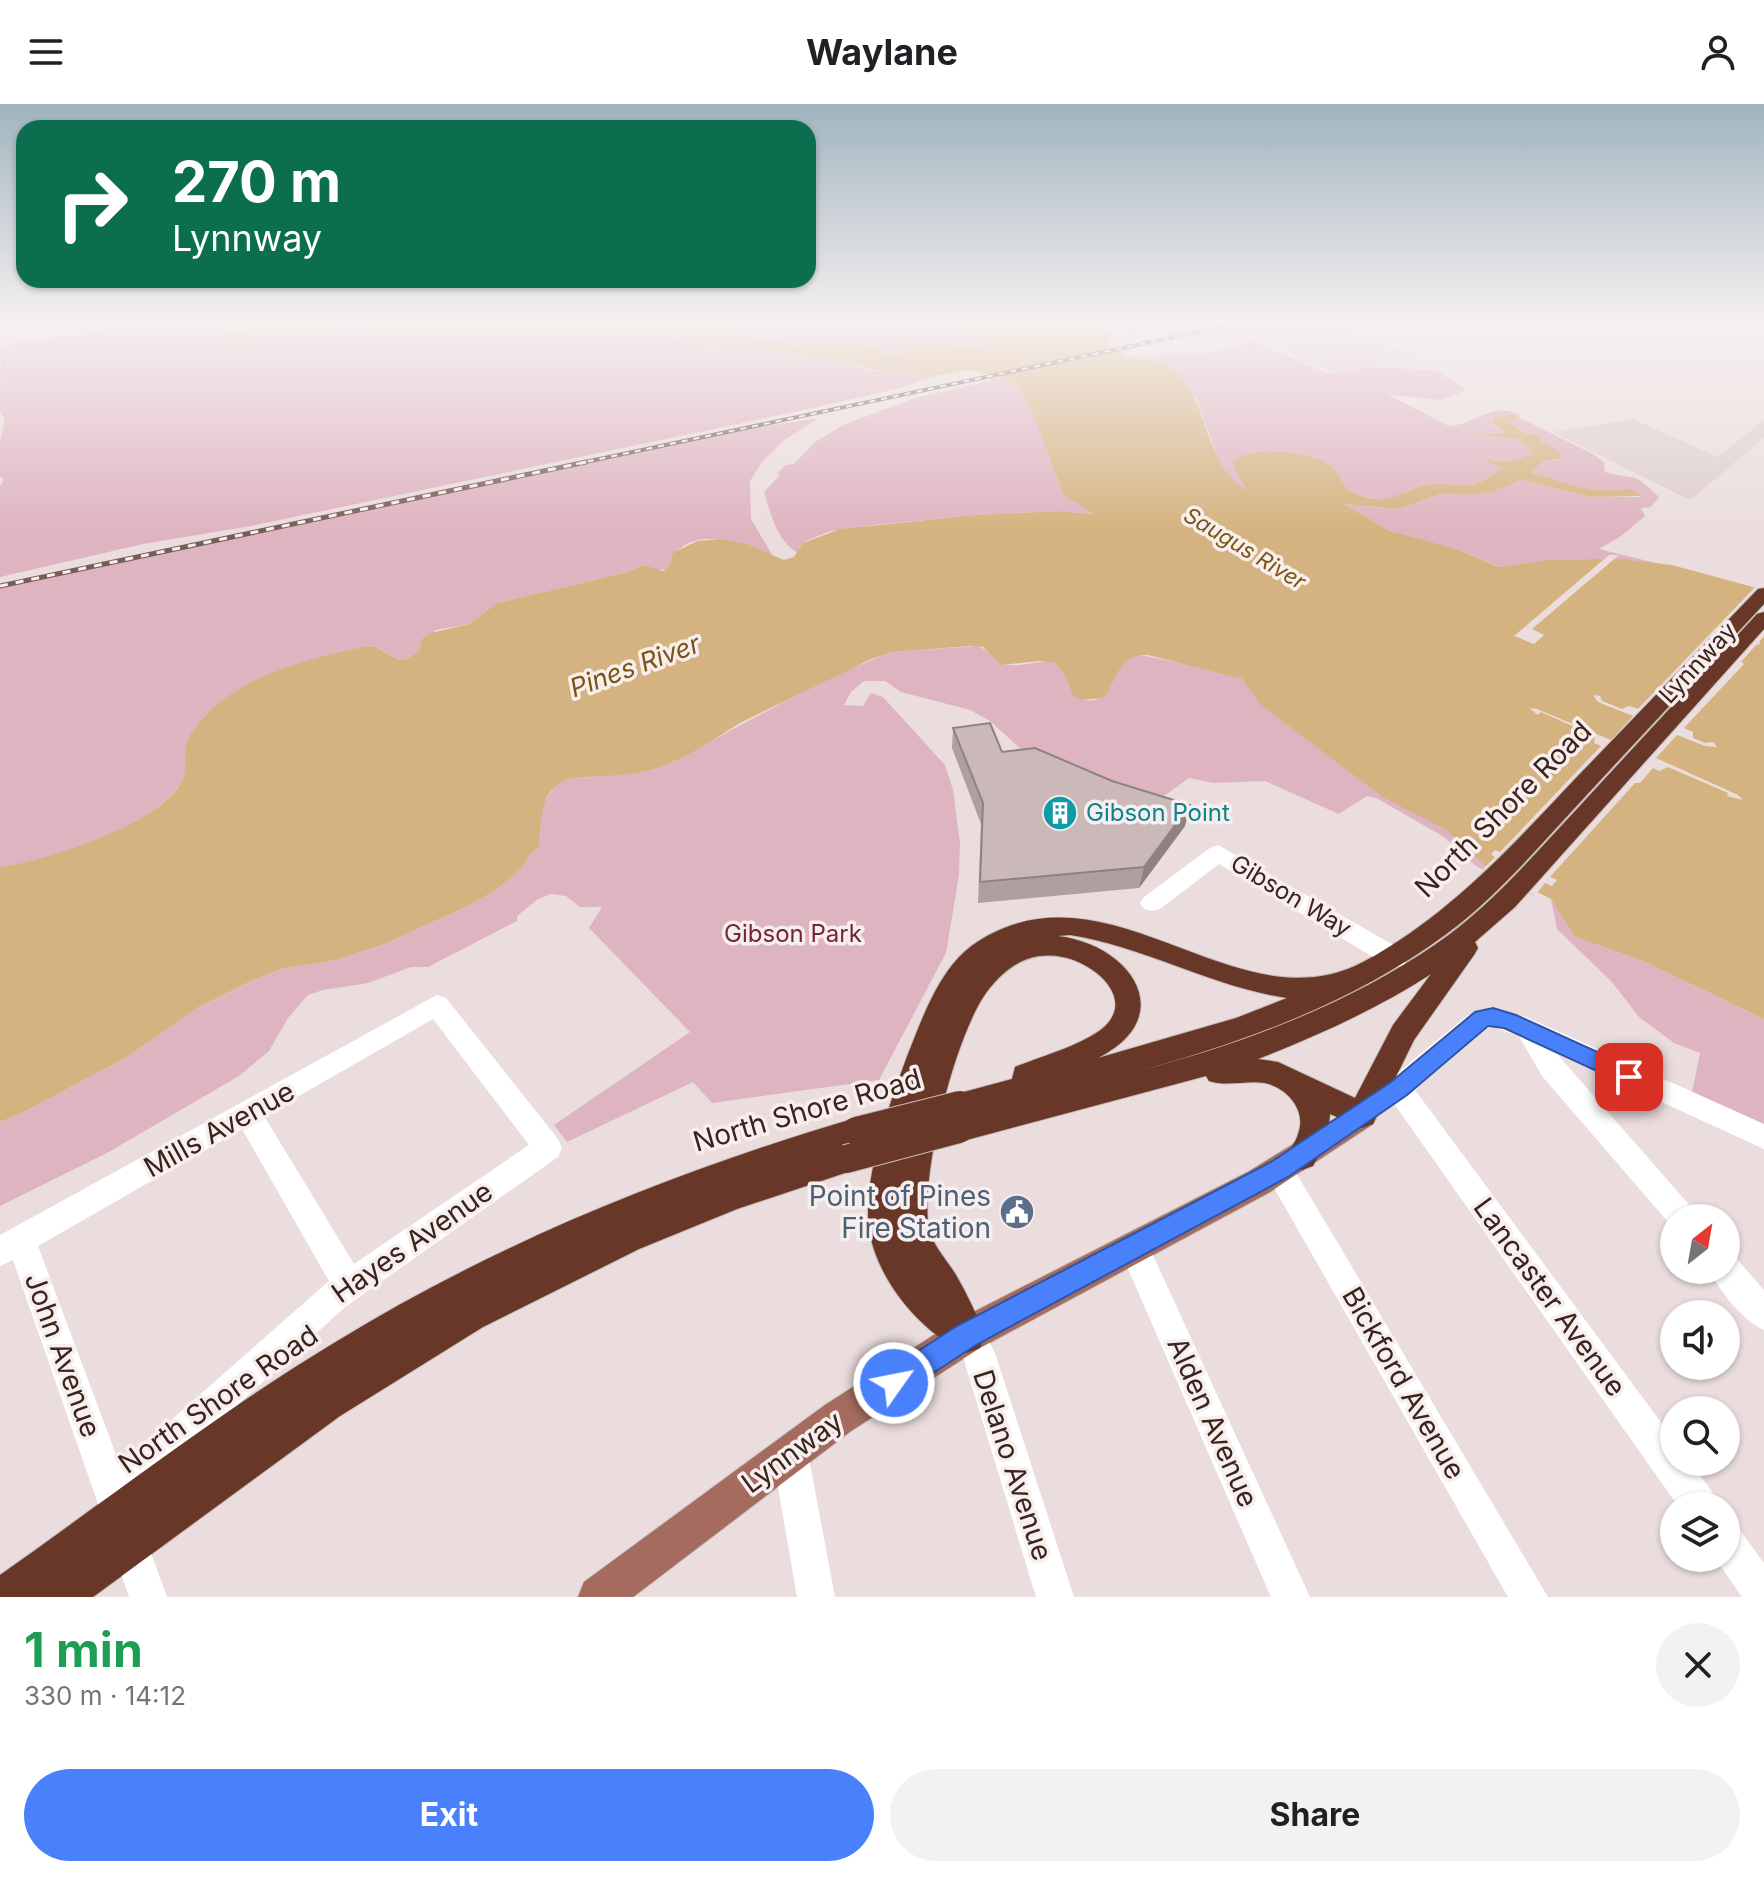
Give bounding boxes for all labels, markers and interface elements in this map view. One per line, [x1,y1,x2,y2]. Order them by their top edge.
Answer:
icon: menu [24,30,68,74]
text: Waylane [806,30,958,74]
icon: person [1696,30,1740,74]
text: 270 m [172,148,341,216]
icon: right [40,152,144,256]
text: Lynnway [172,216,322,260]
water label: Saugus River [1179,501,1311,595]
street label: Lynnway [1653,616,1742,709]
water label: Pines River [566,627,705,703]
street label: North Shore Road [1408,714,1598,904]
building icon: Gibson Point [1041,794,1079,832]
place label: Gibson Point [1086,798,1230,827]
street label: Gibson Way [1226,848,1357,943]
park label: Gibson Park [724,919,862,948]
pin [1595,1043,1663,1111]
icon: arrive [1607,1055,1651,1099]
street label: North Shore Road [689,1061,925,1159]
street label: Mills Avenue [138,1074,300,1184]
street label: Hayes Avenue [325,1174,499,1310]
place label: Point of Pines Fire Station [809,1179,991,1245]
street label: Lancaster Avenue [1467,1191,1633,1403]
public building icon: Point of Pines Fire Station [998,1193,1036,1231]
north arrow [1660,1204,1740,1284]
map controls [1660,1204,1740,1572]
street label: John Avenue [18,1268,108,1442]
street label: Bickford Avenue [1335,1281,1473,1485]
button: sound [1660,1300,1740,1380]
street label: North Shore Road [112,1318,324,1480]
street label: Alden Avenue [1160,1332,1266,1512]
position arrow [852,1341,936,1425]
street label: Delano Avenue [966,1365,1060,1565]
button: search [1660,1396,1740,1476]
street label: Lynnway [735,1404,849,1500]
button: layers [1660,1492,1740,1572]
text: 1 min [24,1620,143,1679]
button: close [1656,1623,1740,1707]
text: 330 m · 14:12 [24,1680,186,1711]
button: Exit [24,1769,874,1861]
button: Share [890,1769,1740,1861]

